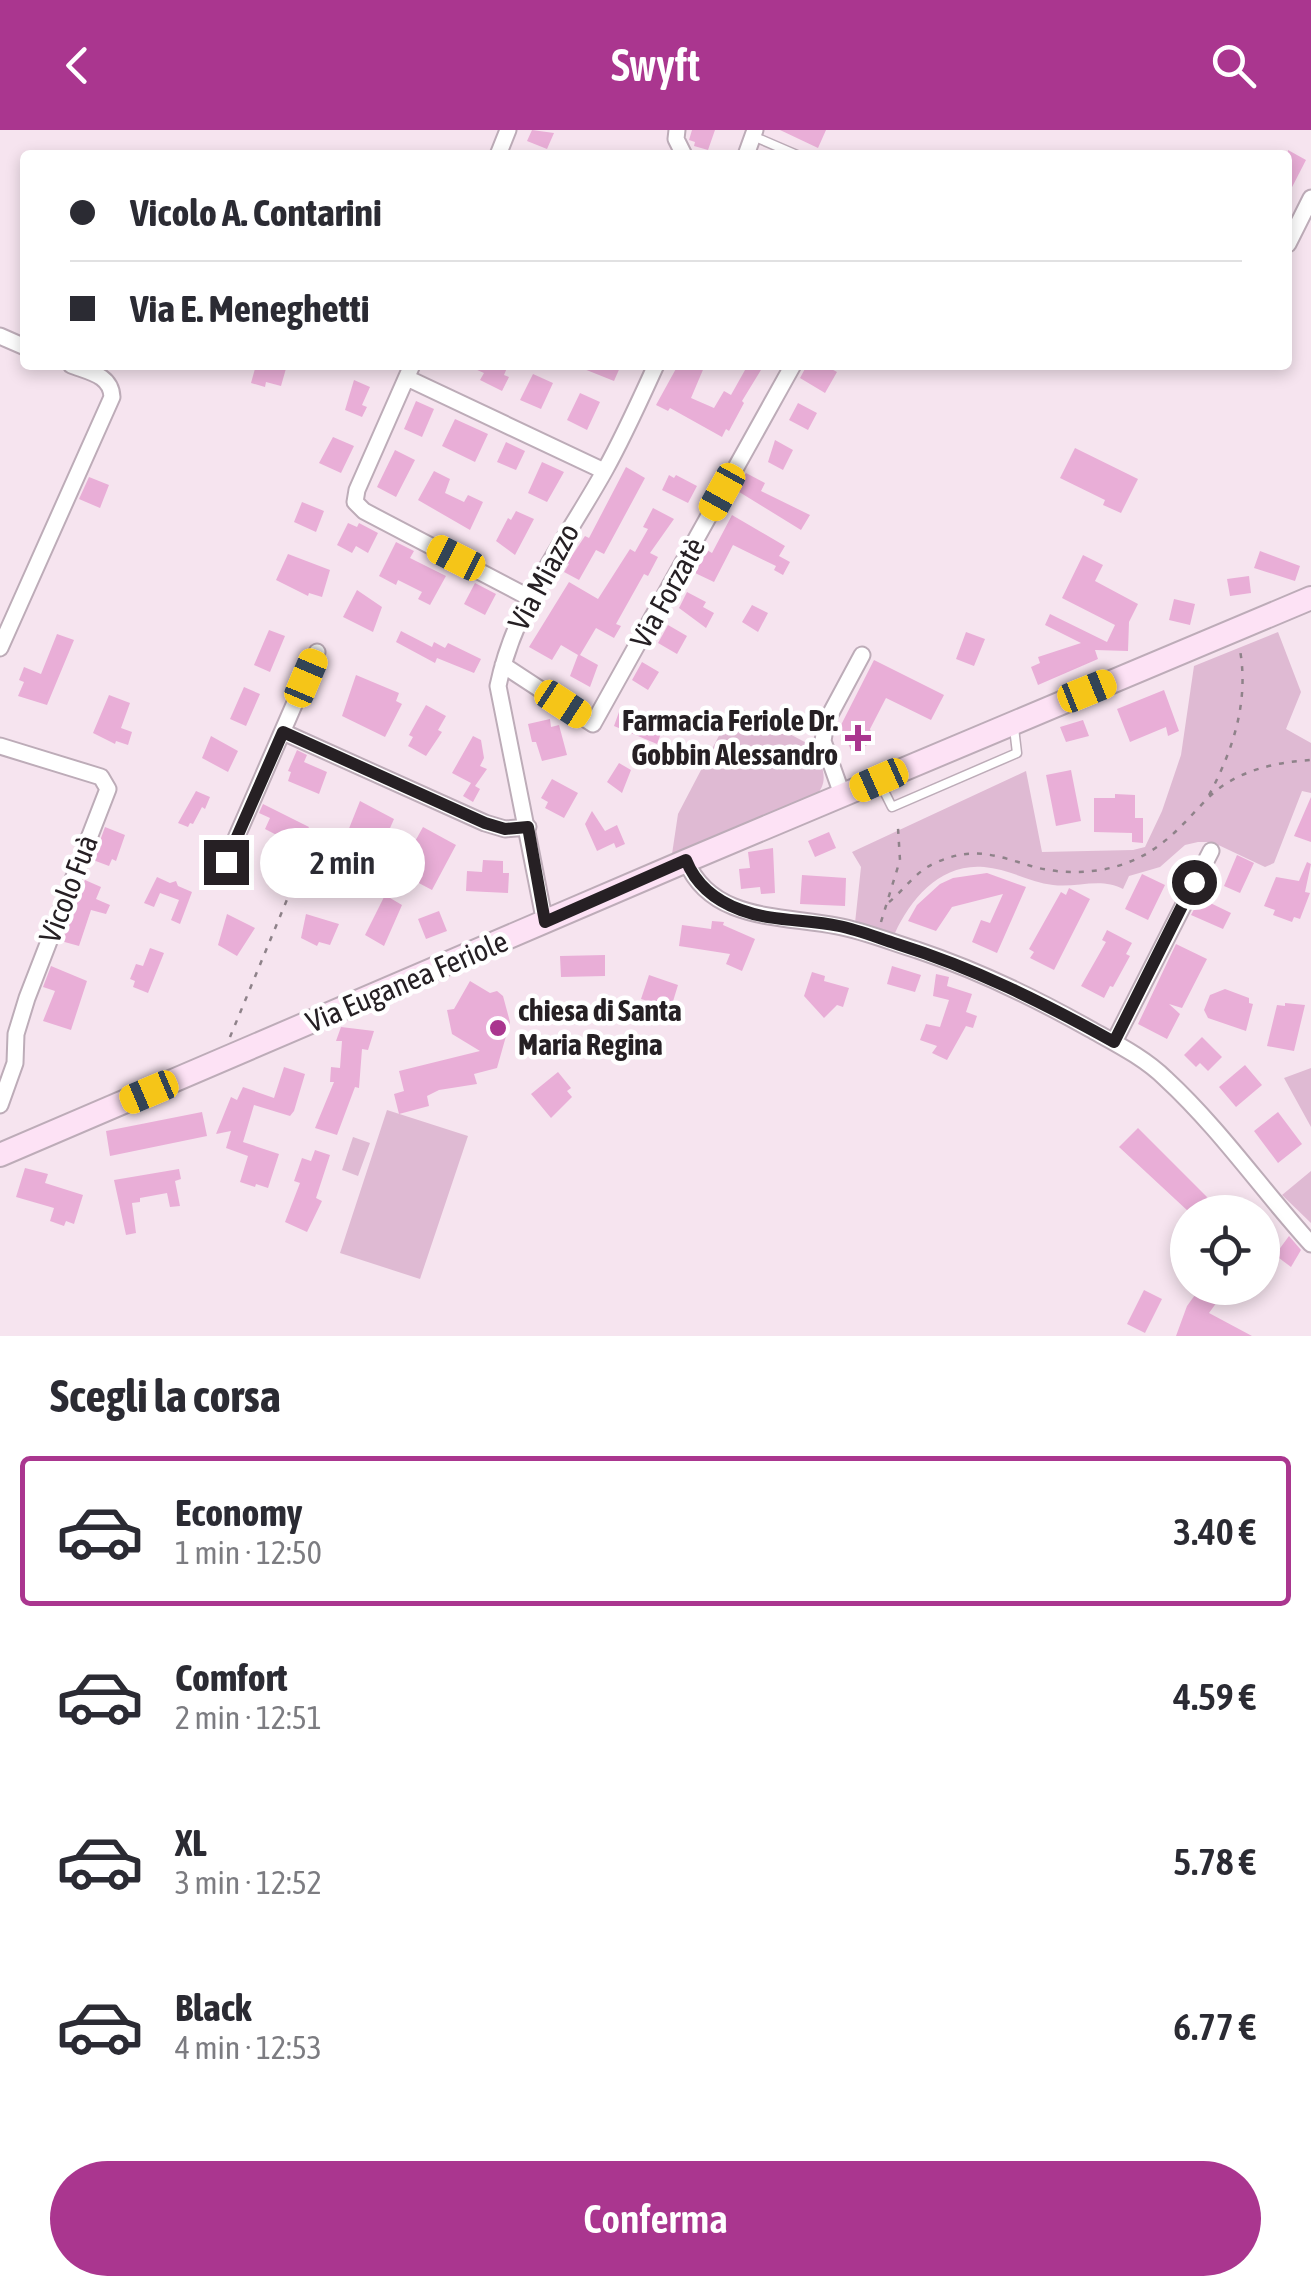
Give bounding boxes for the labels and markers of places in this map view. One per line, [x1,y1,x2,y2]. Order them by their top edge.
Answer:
place label: Farmacia Feriole Dr. Gobbin Alessandro [622,703,838,771]
marker: Farmacia Feriole Dr. Gobbin Alessandro [847,727,869,749]
place label: chiesa di Santa Maria Regina [518,993,682,1061]
marker: chiesa di Santa Maria Regina [487,1017,509,1039]

